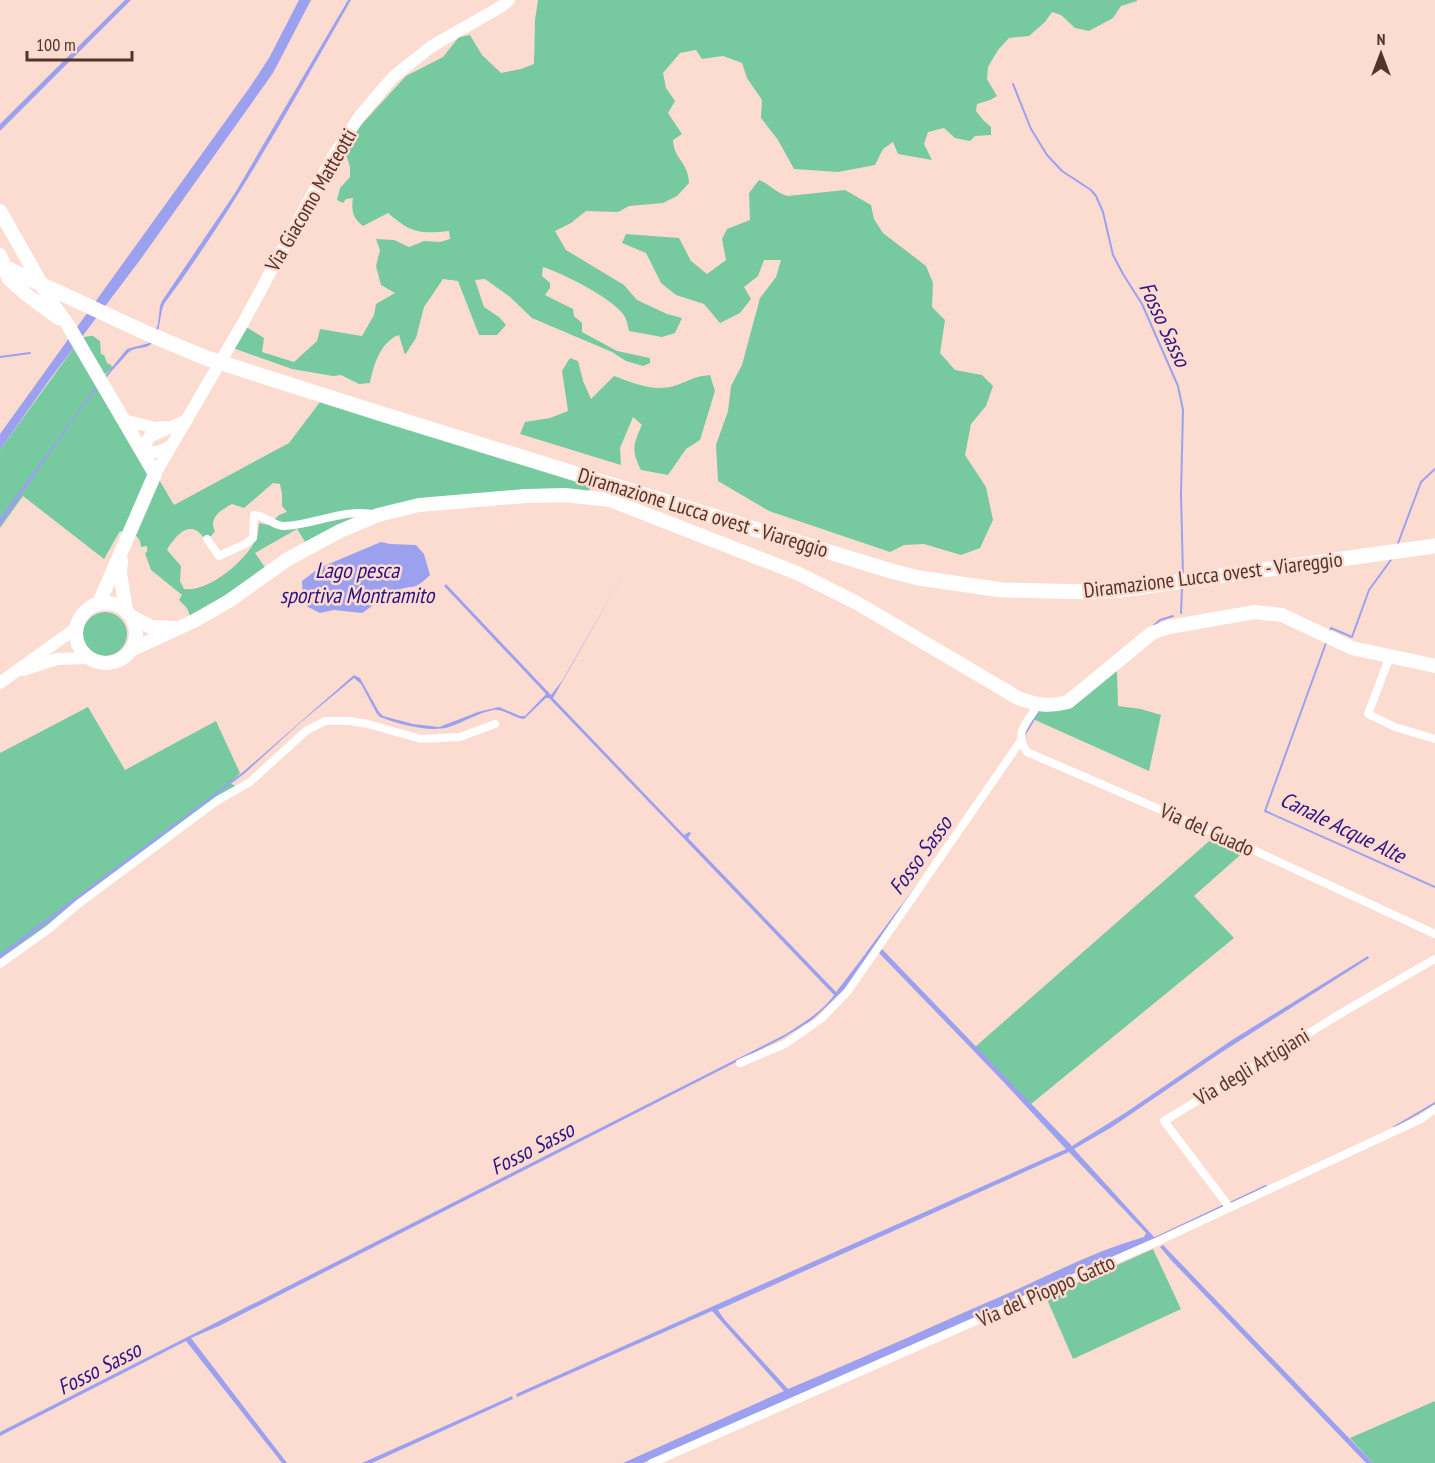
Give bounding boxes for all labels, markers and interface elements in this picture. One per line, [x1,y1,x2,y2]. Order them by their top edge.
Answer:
scale bar [27,24,132,62]
north arrow [1351,24,1411,84]
text: N [1377,29,1385,49]
text: 100 m [36,33,76,56]
street label: Via Giacomo Matteotti [258,123,362,277]
water label: Fosso Sasso [1133,277,1197,372]
street label: Diramazione Lucca ovest - Viareggio [575,462,832,564]
street label: Diramazione Lucca ovest - Viareggio [1082,545,1344,604]
water label: Lago pesca sportiva Montramito [280,556,436,609]
water label: Canale Acque Alte [1276,785,1412,870]
street label: Via del Guado [1155,796,1258,862]
water label: Fosso Sasso [882,809,959,900]
street label: Via degli Artigiani [1188,1022,1314,1112]
water label: Fosso Sasso [485,1114,580,1181]
street label: Via del Pioppo Gatto [972,1248,1119,1333]
water label: Fosso Sasso [52,1334,147,1401]

